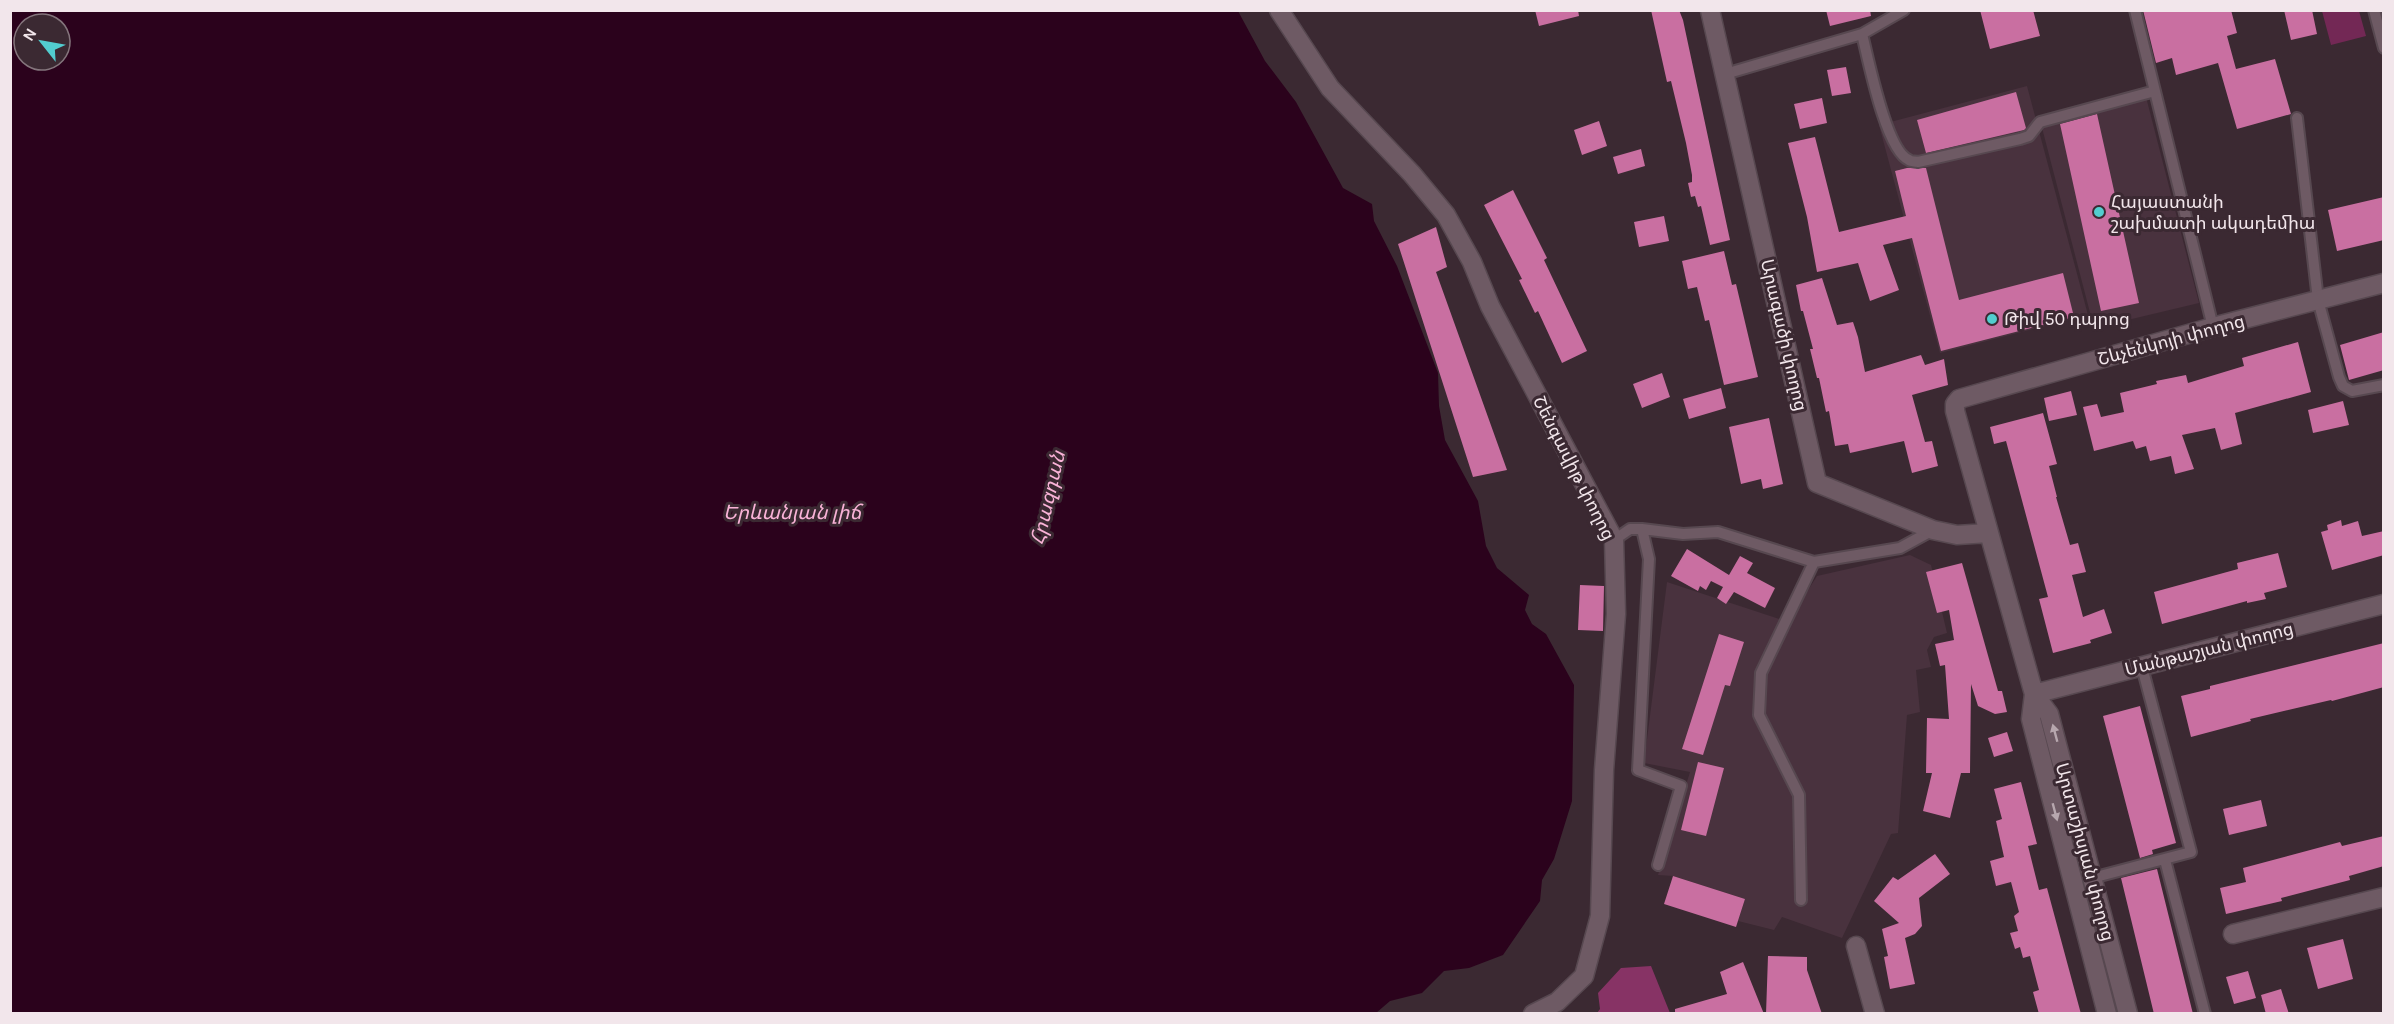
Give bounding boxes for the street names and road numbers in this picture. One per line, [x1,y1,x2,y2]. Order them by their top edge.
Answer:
street label: Արագածի փողոց [1756,257,1812,413]
street label: Շևչենկոյի փողոց [2095,310,2247,370]
street label: Շենգավիթ փողոց [1528,392,1620,544]
street label: Մանթաշյան փողոց [2122,617,2296,681]
street label: Արտաշիսյան փողոց [2051,760,2119,944]

